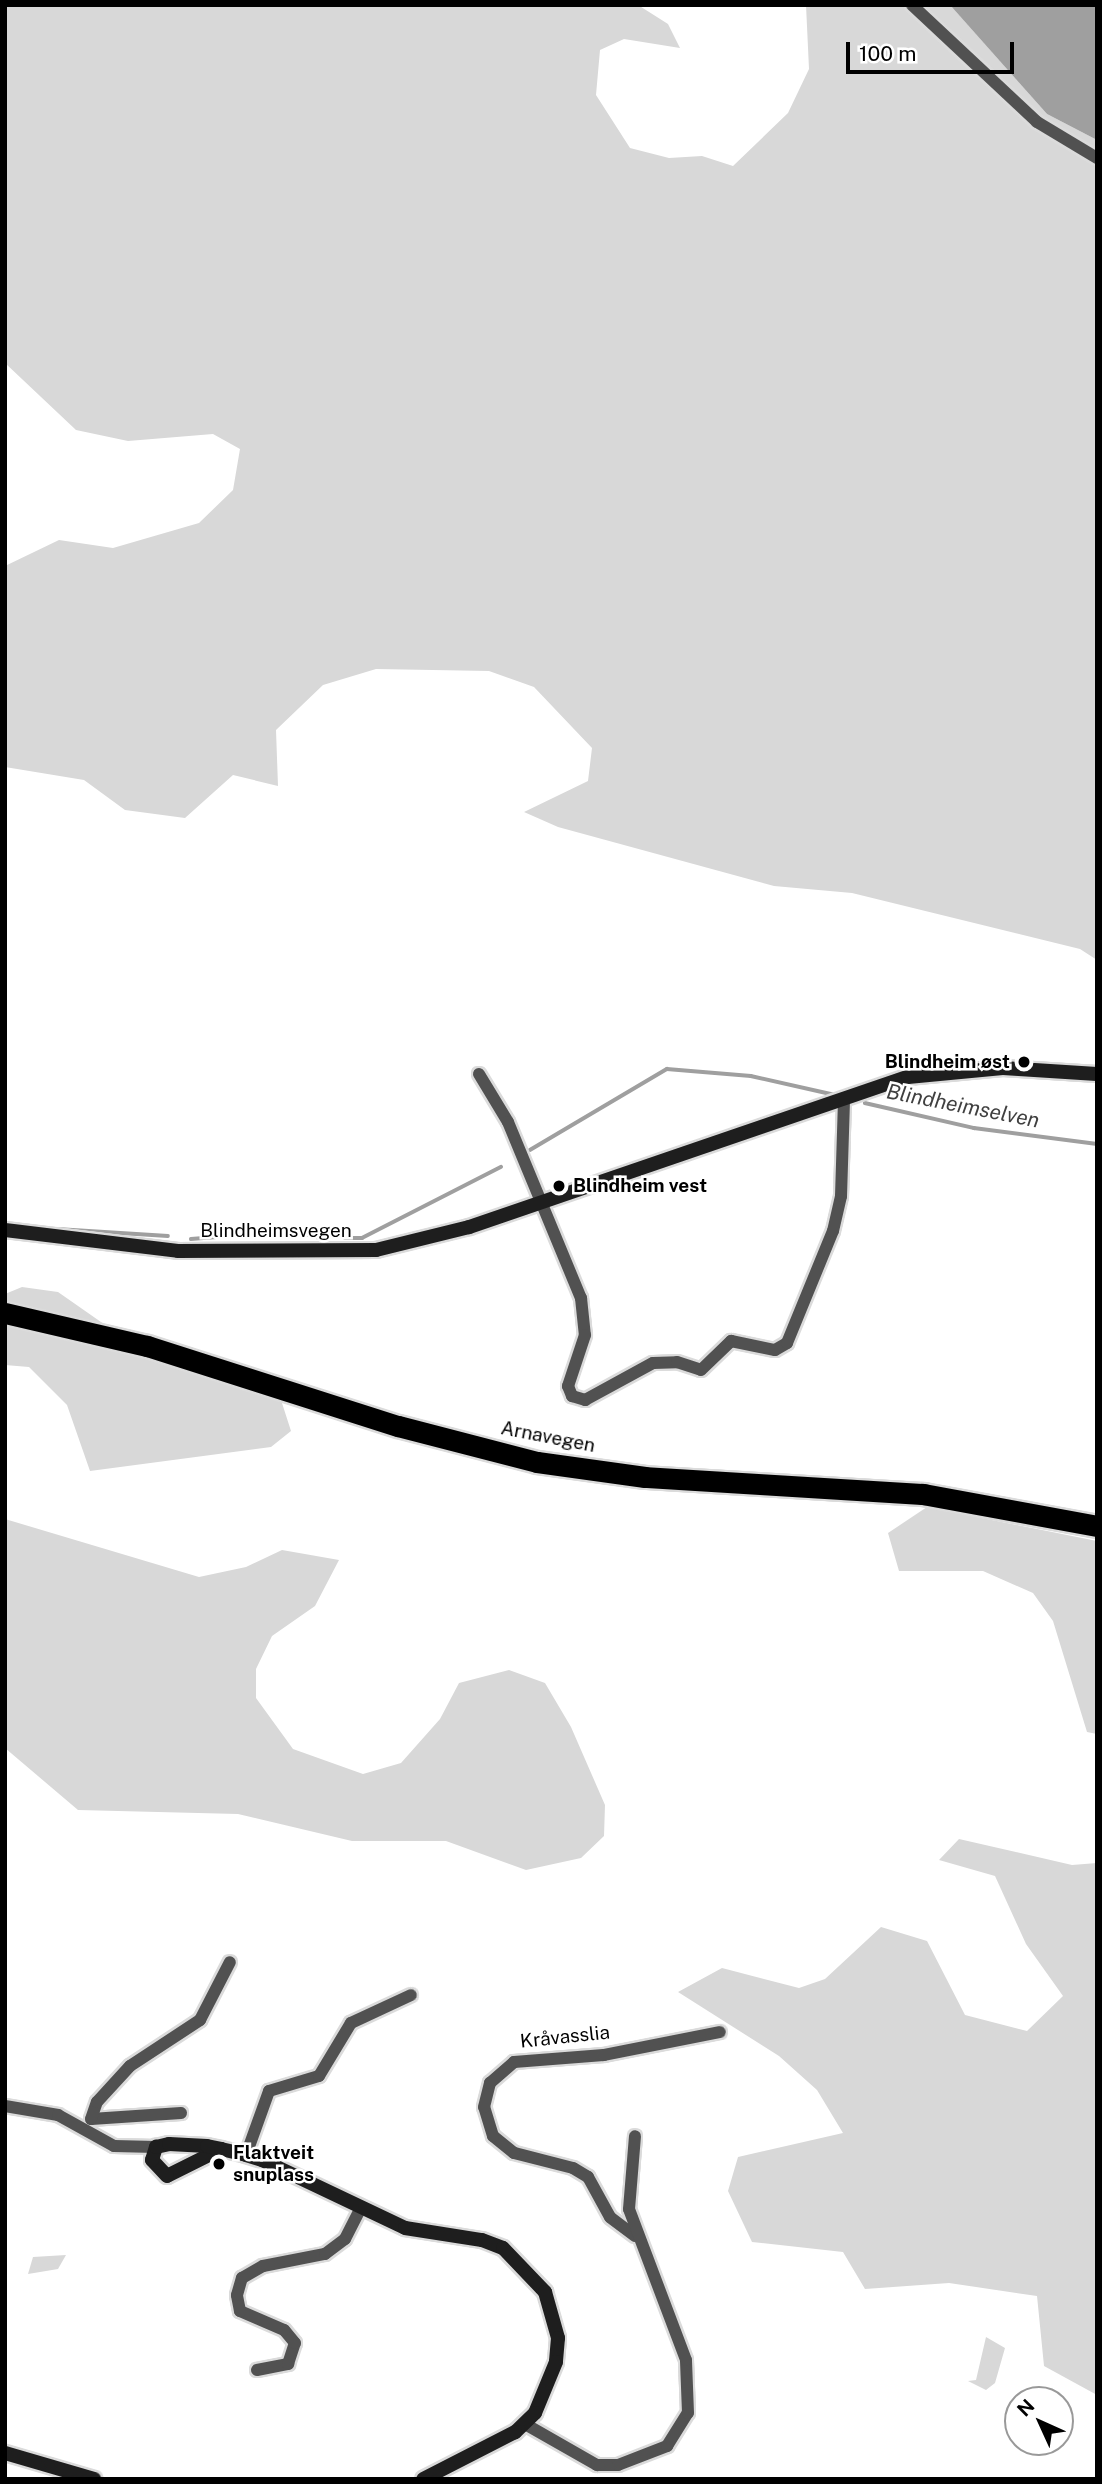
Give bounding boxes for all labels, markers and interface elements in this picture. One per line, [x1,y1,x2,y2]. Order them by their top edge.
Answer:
scale bar [850,28,1018,72]
text: 100 m [859,41,916,66]
place label: Blindheim øst [885,1051,1010,1073]
marker: Blindheim øst [1016,1054,1032,1070]
water label: Blindheimselven [884,1079,1042,1133]
place label: Blindheim vest [573,1175,707,1197]
marker: Blindheim vest [551,1178,567,1194]
street label: Blindheimsvegen [200,1220,352,1242]
street label: Arnavegen [499,1417,597,1457]
street label: Kråvasslia [519,2021,611,2053]
place label: Flaktveit snuplass [233,2142,314,2186]
marker: Flaktveit snuplass [211,2156,227,2172]
north arrow [1004,2386,1074,2456]
text: N [1013,2395,1039,2421]

